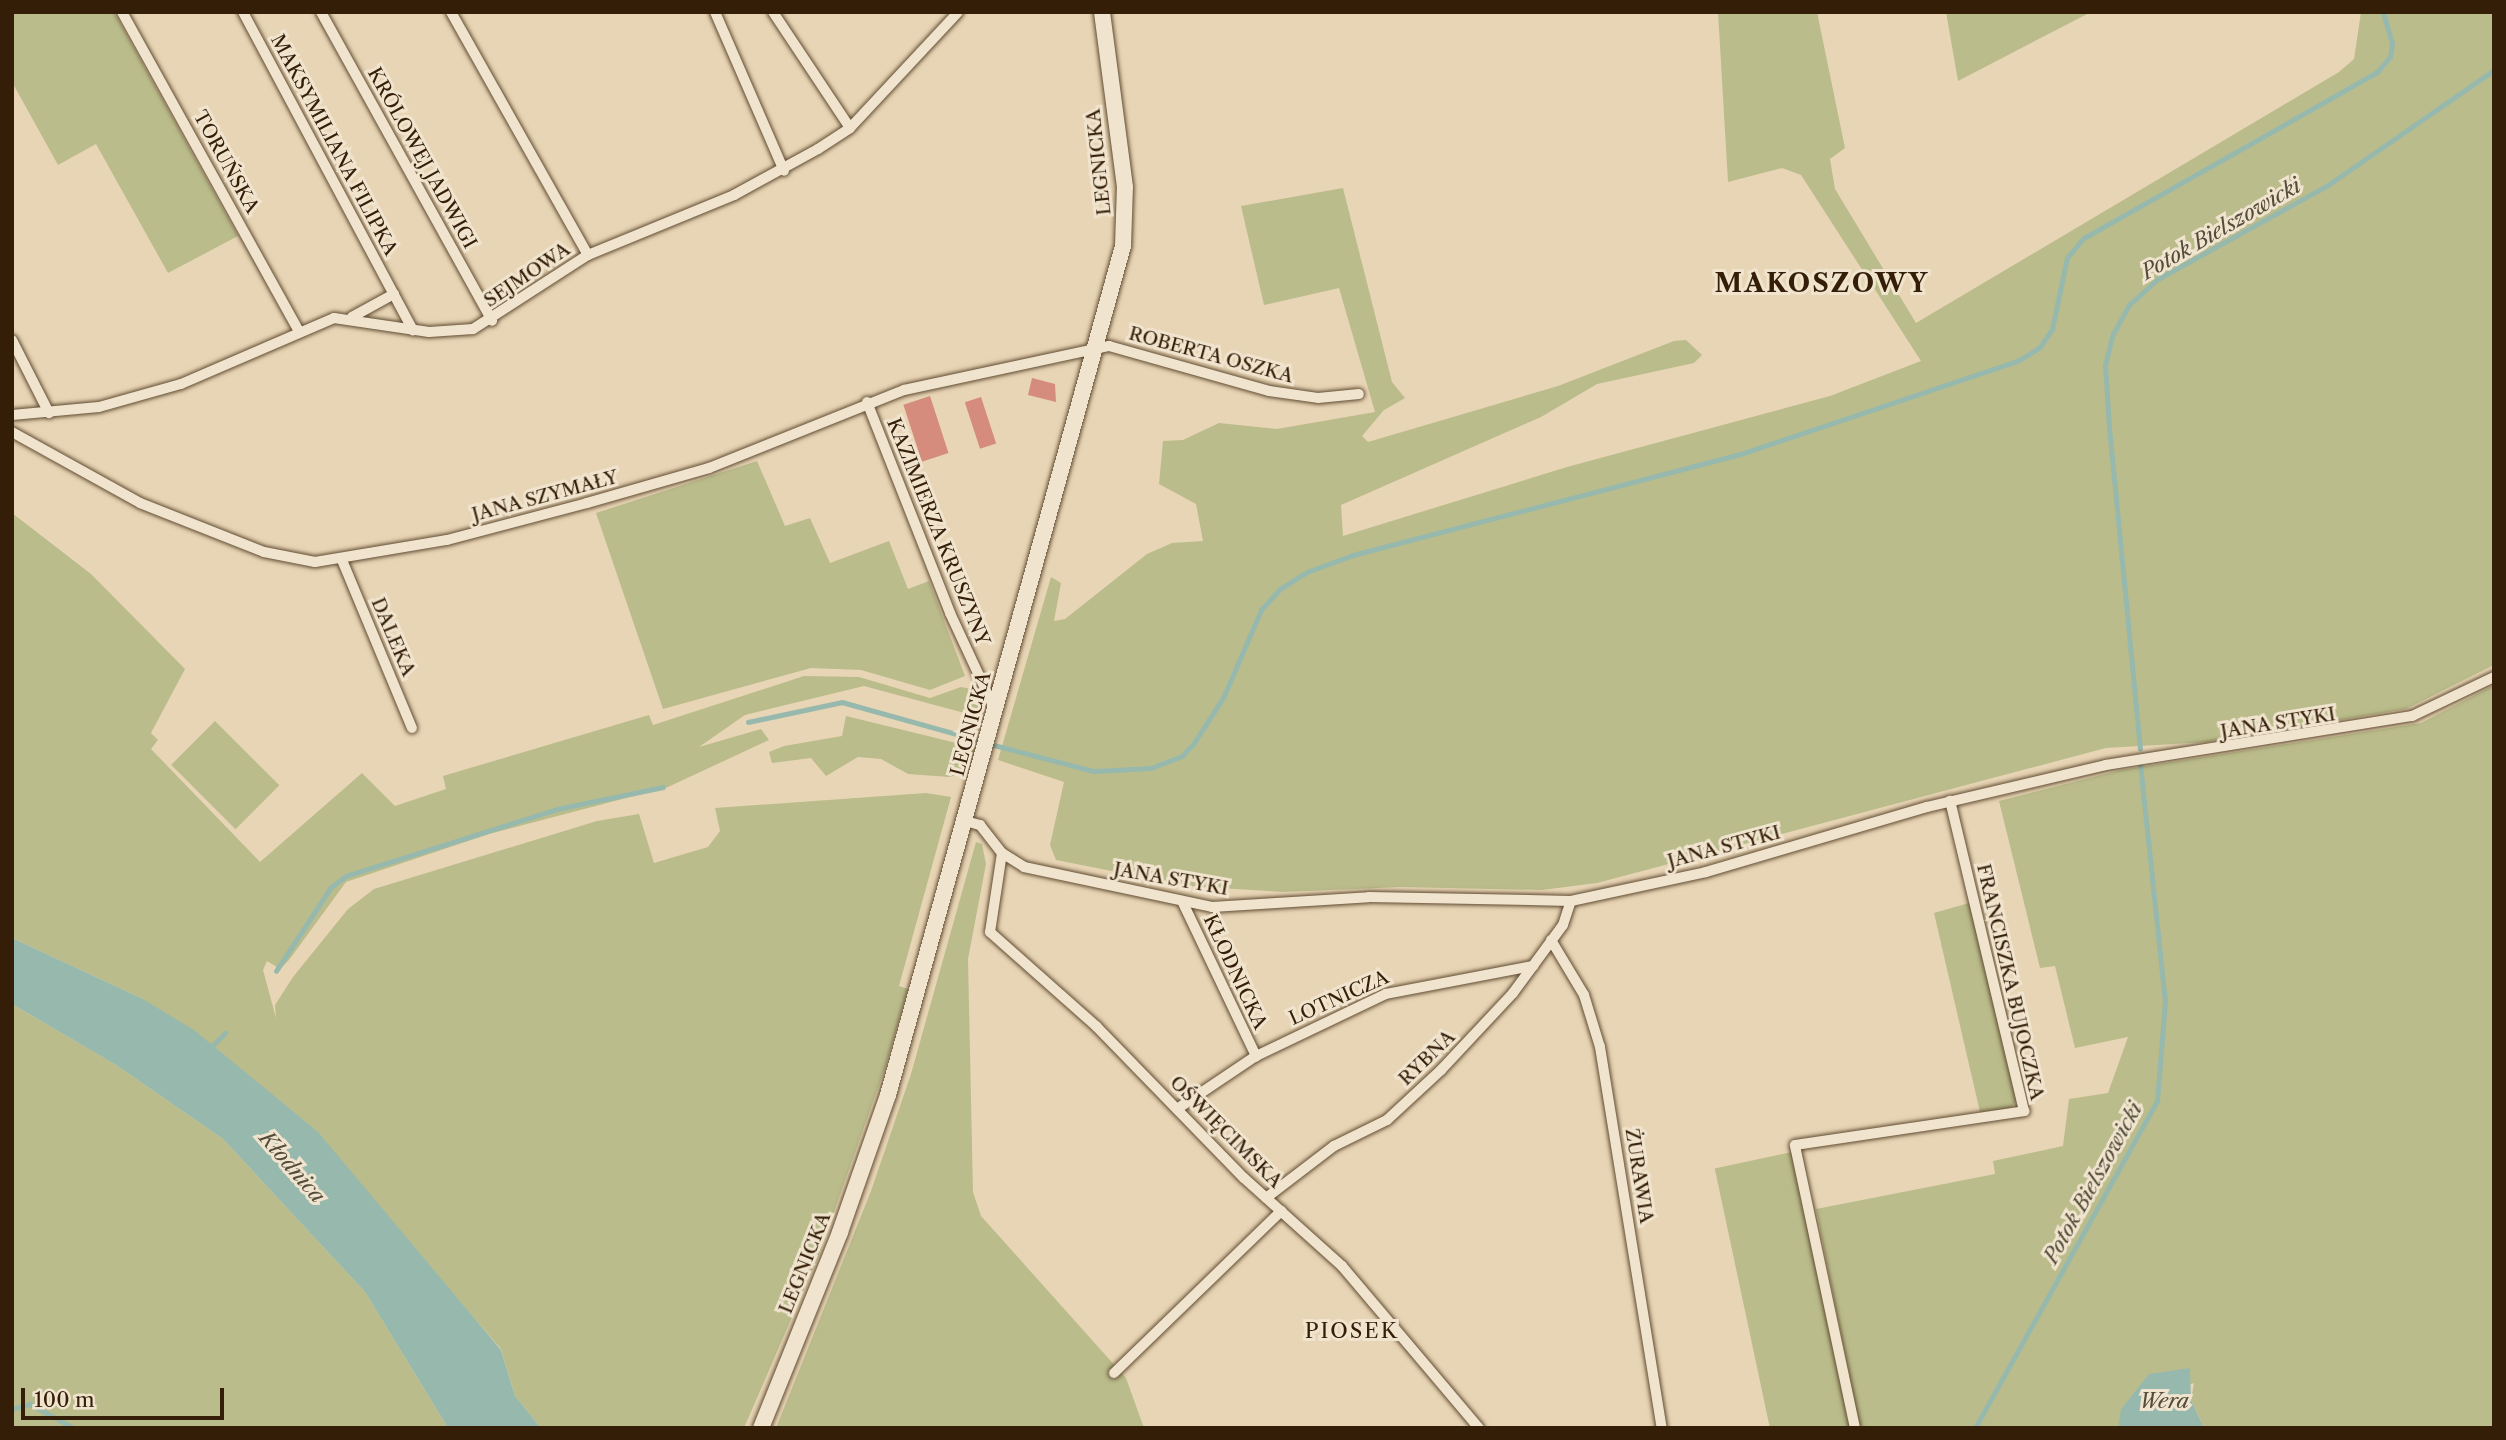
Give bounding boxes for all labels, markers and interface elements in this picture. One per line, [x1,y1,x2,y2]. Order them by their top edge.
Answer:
street label: MAKSYMILIANA FILIPKA [266,30,402,260]
street label: KRÓLOWEJ JADWIGI [363,63,481,253]
street label: TORUŃSKA [188,107,264,217]
street label: LEGNICKA [1082,108,1116,216]
water label: Potok Bielszowicki [2137,173,2305,285]
street label: SEJMOWA [480,238,574,312]
district label: MAKOSZOWY [1716,268,1928,300]
street label: ROBERTA OSZKA [1126,322,1296,388]
street label: KAZIMIERZA KRUSZYNY [882,415,994,649]
street label: JANA SZYMAŁY [469,465,621,527]
street label: DALEKA [366,594,420,680]
street label: LEGNICKA [946,669,996,779]
street label: JANA STYKI [2219,703,2337,743]
street label: JANA STYKI [1665,821,1783,873]
street label: JANA STYKI [1112,858,1230,900]
street label: FRANCISZKA BUJOCZKA [1972,861,2048,1103]
street label: KŁODNICKA [1198,911,1272,1033]
street label: LOTNICZA [1286,966,1392,1030]
street label: RYBNA [1394,1026,1460,1090]
street label: OŚWIĘCIMSKA [1165,1071,1287,1193]
water label: Potok Bielszowicki [2038,1098,2148,1268]
water label: Kłodnica [254,1126,330,1208]
street label: ŻURAWIA [1620,1127,1658,1225]
street label: LEGNICKA [774,1209,836,1317]
district label: PIOSEK [1306,1318,1398,1344]
scale bar [24,1374,228,1418]
text: 100 m [34,1387,95,1412]
water label: Wera [2139,1388,2189,1414]

